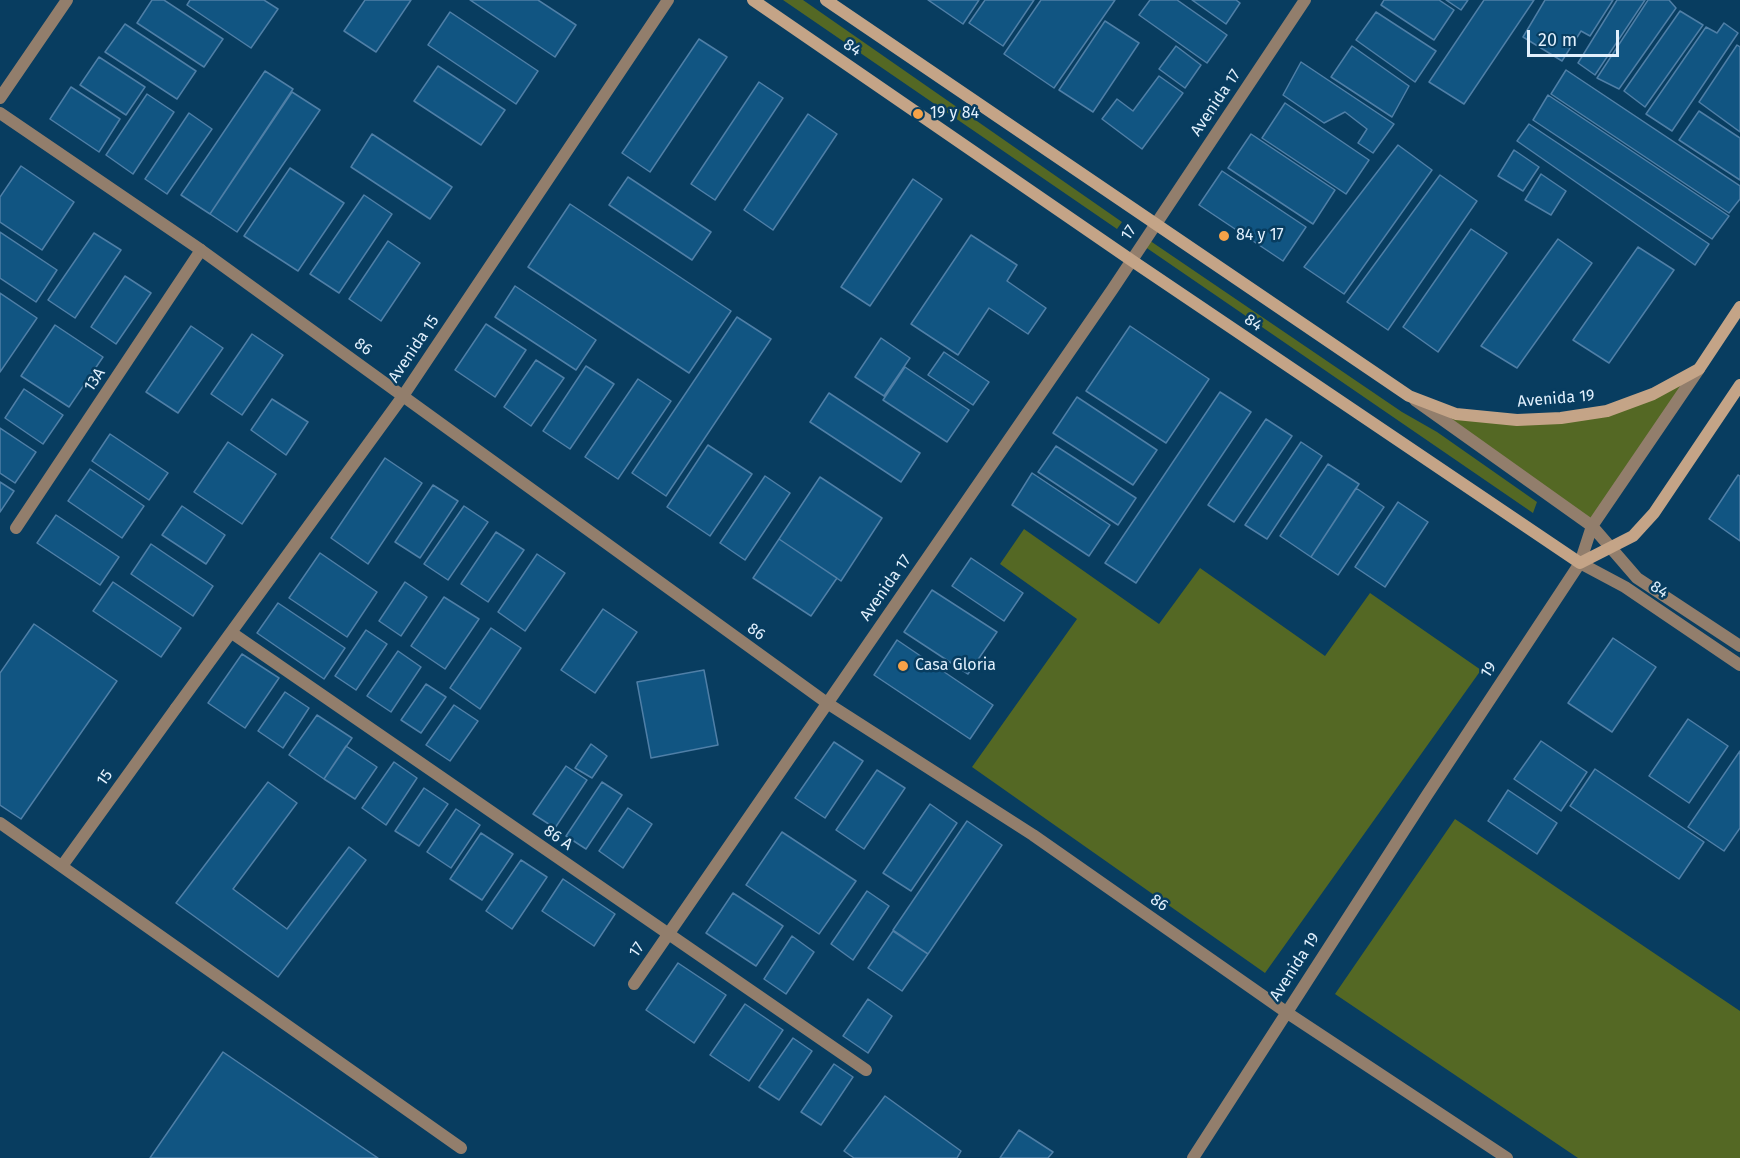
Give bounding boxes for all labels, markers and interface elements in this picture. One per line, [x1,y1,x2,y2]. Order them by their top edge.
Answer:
scale bar [1530,18,1622,56]
text: 20 m [1538,29,1577,51]
street label: 84 [839,35,865,61]
street label: Avenida 17 [1187,66,1245,140]
place label: 19 y 84 [930,104,979,124]
marker: 19 y 84 [911,107,925,121]
street label: 17 [1117,222,1141,244]
place label: 84 y 17 [1236,226,1284,246]
marker: 84 y 17 [1217,229,1231,243]
street label: 84 [1240,310,1266,336]
street label: Avenida 15 [385,312,443,386]
street label: 86 [350,334,376,360]
street label: 13A [80,365,110,395]
street label: Avenida 19 [1517,386,1595,412]
street label: Avenida 17 [856,551,916,625]
street label: 84 [1646,577,1672,603]
street label: 86 [743,619,769,645]
place label: Casa Gloria [915,656,996,676]
street label: 19 [1477,658,1501,682]
marker: Casa Gloria [896,659,910,673]
street label: 15 [93,766,117,790]
street label: 86 A [540,821,576,855]
street label: 86 [1146,890,1172,916]
street label: Avenida 19 [1266,929,1324,1005]
street label: 17 [625,939,649,961]

